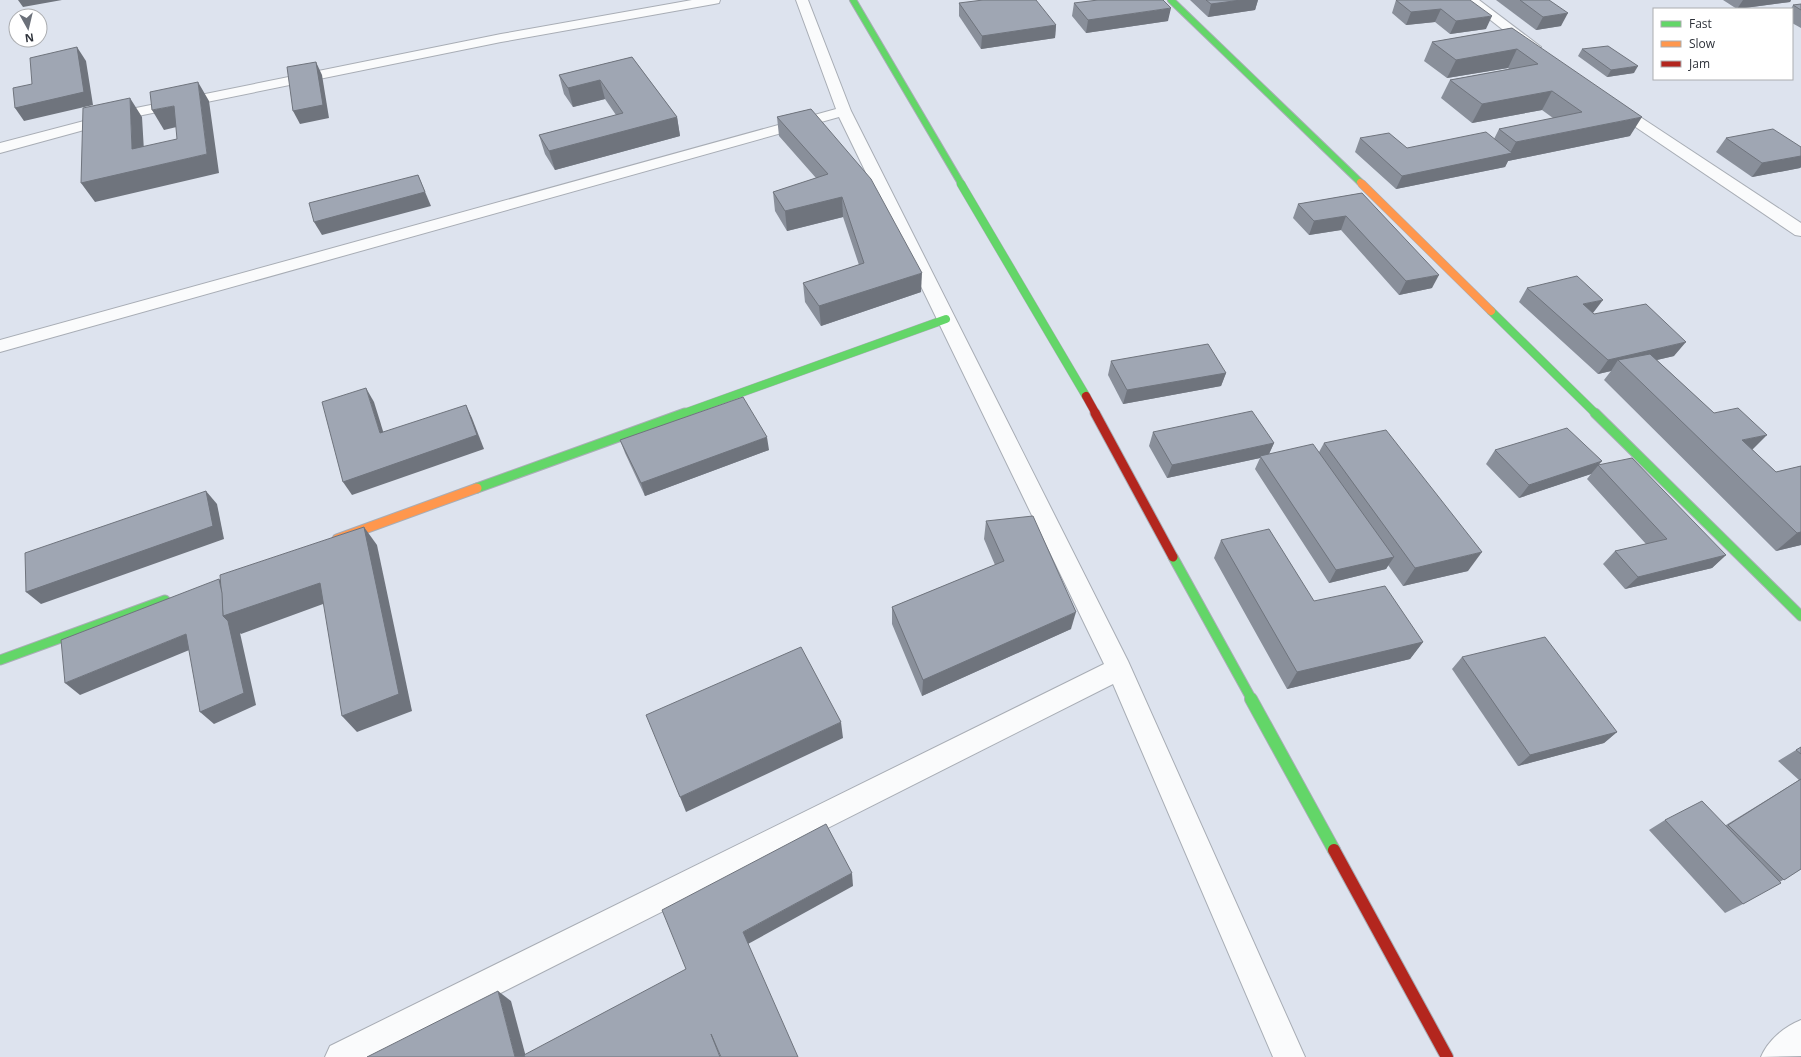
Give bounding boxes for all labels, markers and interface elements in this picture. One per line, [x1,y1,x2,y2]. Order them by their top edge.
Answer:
north arrow [8,8,48,48]
legend [1653,8,1793,80]
text: Fast [1689,15,1712,32]
text: N [24,30,35,46]
text: Slow [1689,35,1716,52]
text: Jam [1688,55,1710,72]

